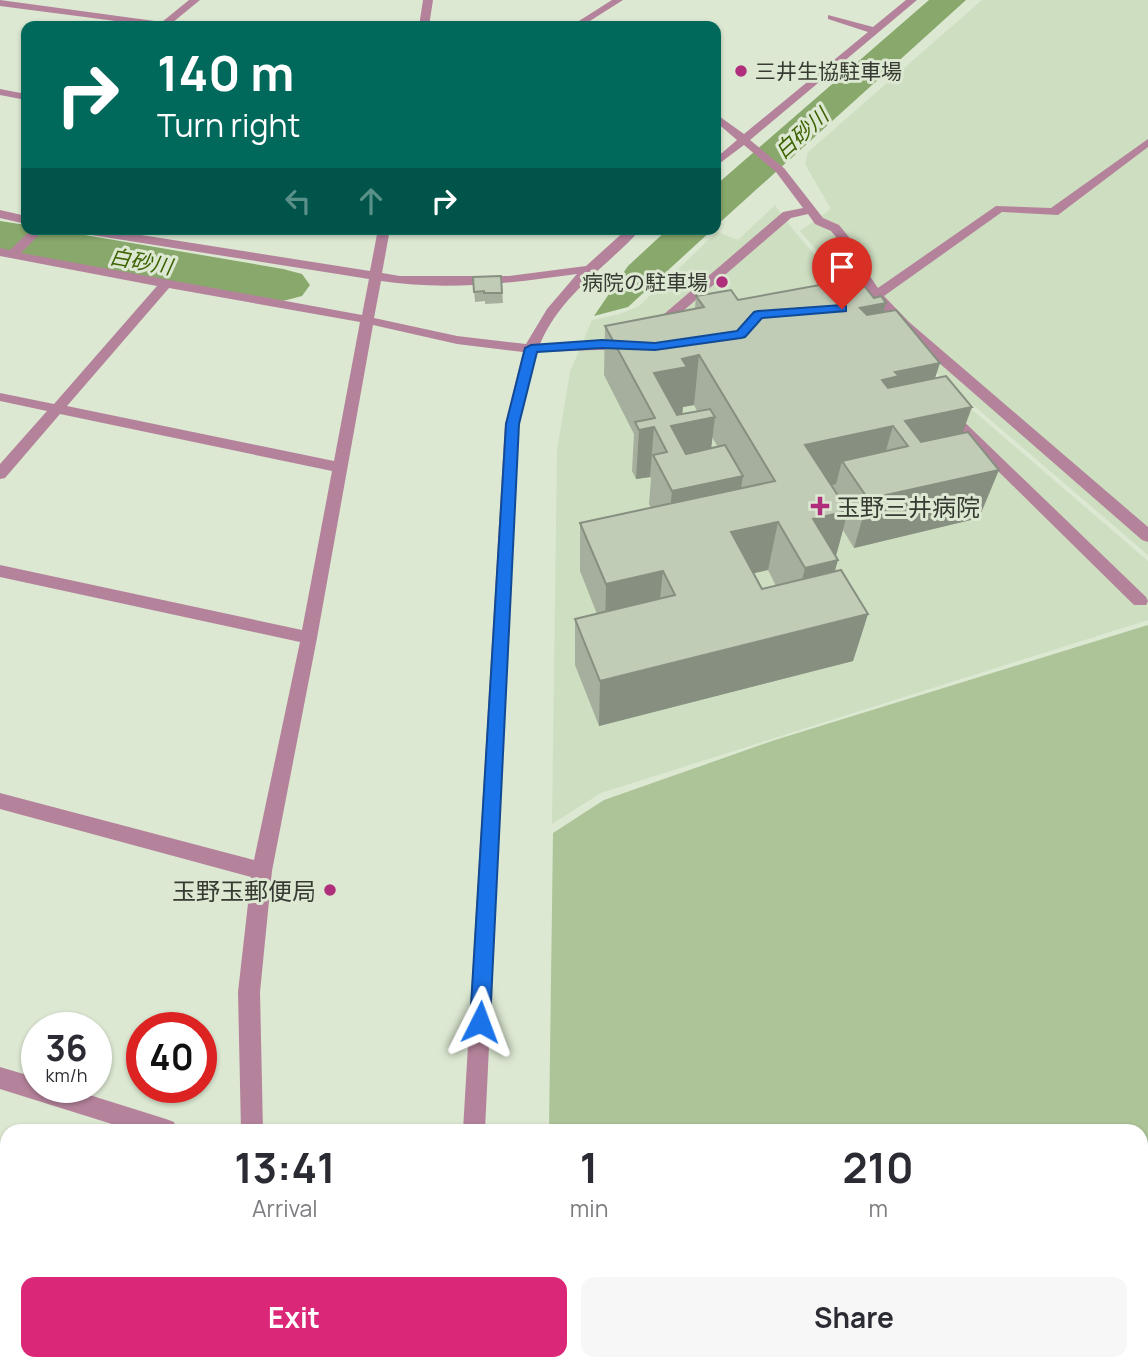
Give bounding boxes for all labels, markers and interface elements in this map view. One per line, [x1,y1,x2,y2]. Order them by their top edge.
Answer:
text: 140 m [157,39,294,106]
icon: right [42,49,133,140]
place label: 三井生協駐車場 [755,57,902,85]
marker: 三井生協駐車場 [733,63,749,79]
water label: 白砂川 [768,100,835,164]
text: Turn right [157,103,300,147]
icon: left [279,182,317,220]
icon: ahead [352,182,390,220]
icon: right [425,182,463,220]
pin [812,237,872,309]
water label: 白砂川 [108,242,176,281]
icon: arrive [823,248,861,286]
place label: 病院の駐車場 [582,268,708,296]
marker: 病院の駐車場 [714,274,730,290]
place label: 玉野三井病院 [836,490,980,523]
marker: 玉野三井病院 [810,496,830,516]
place label: 玉野玉郵便局 [172,874,316,907]
marker: 玉野玉郵便局 [322,882,338,898]
position arrow [443,985,517,1059]
speed limit sign: 40 [126,1012,217,1103]
text: 36 [45,1024,88,1072]
text: km/h [46,1063,87,1087]
text: 13:41 [234,1138,335,1196]
text: 1 [580,1138,598,1196]
text: 210 [843,1138,914,1196]
text: Arrival [252,1192,318,1224]
text: min [570,1192,608,1224]
text: m [868,1192,888,1224]
button: Exit [21,1277,567,1357]
button: Share [581,1277,1127,1357]

